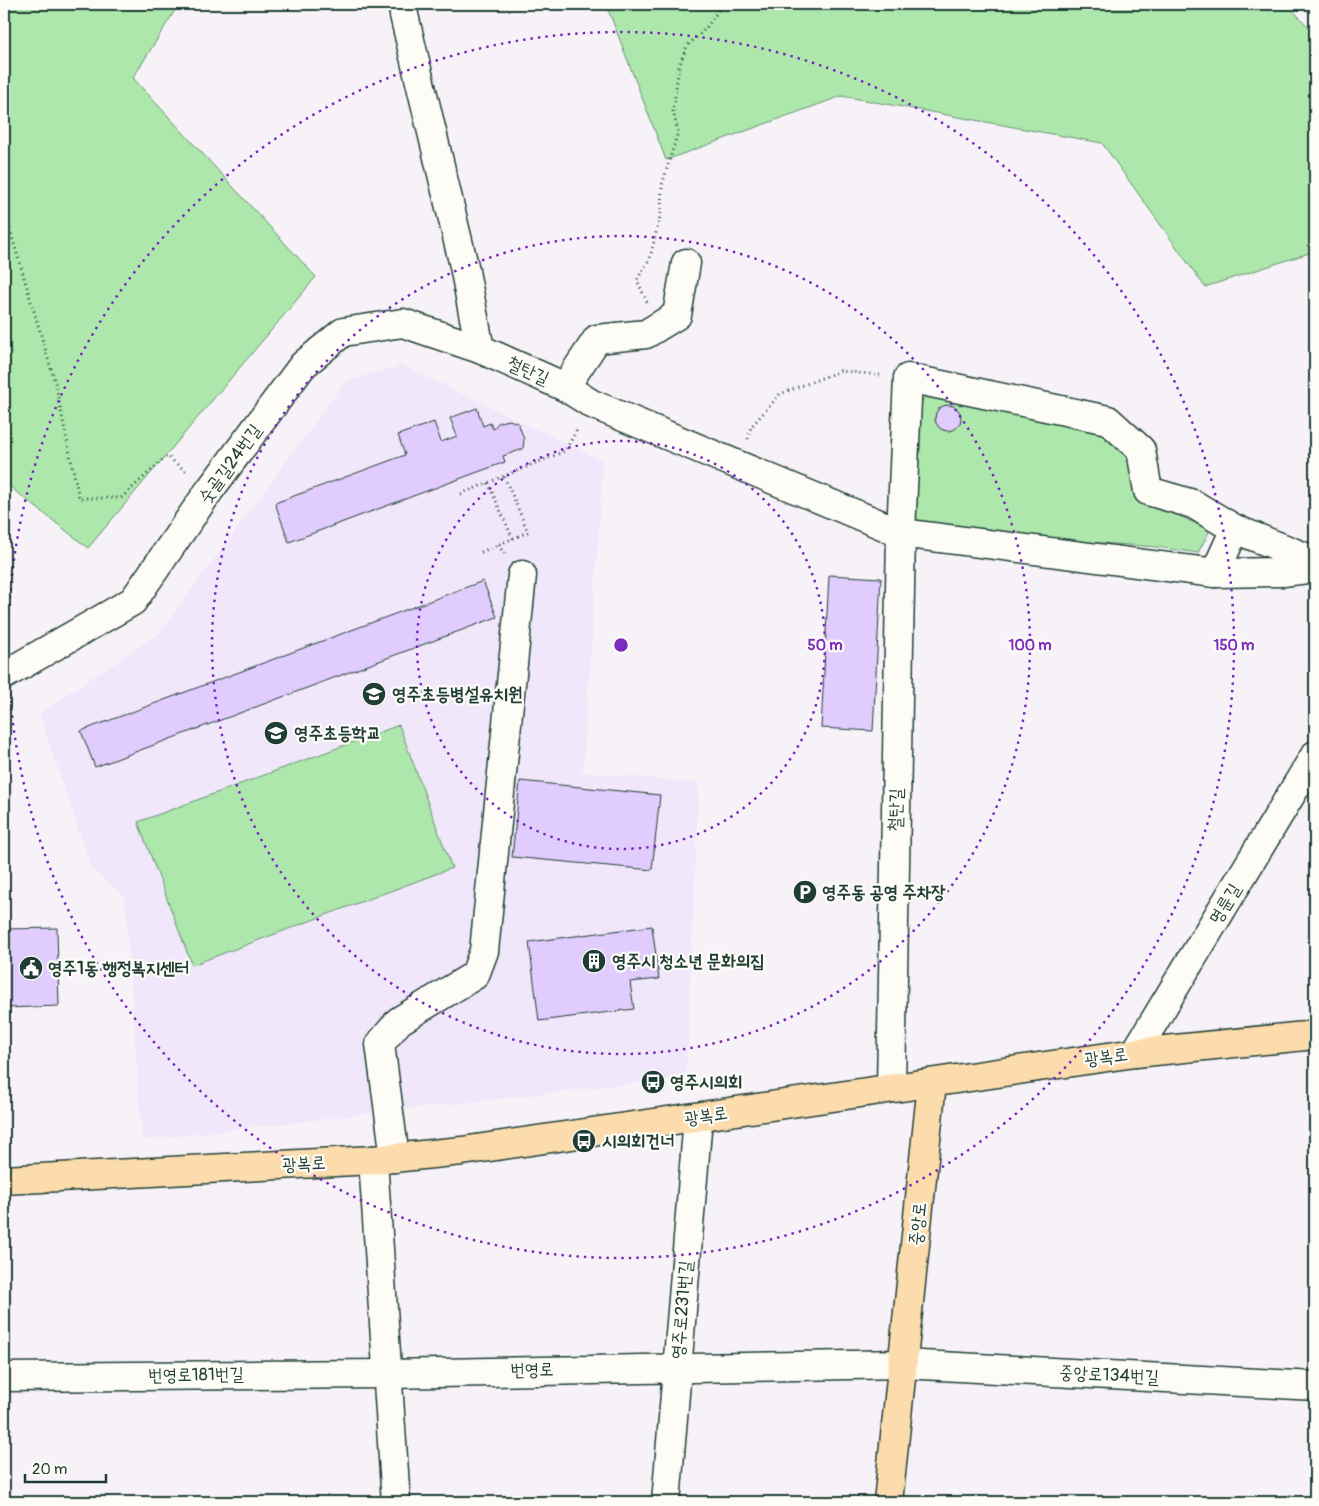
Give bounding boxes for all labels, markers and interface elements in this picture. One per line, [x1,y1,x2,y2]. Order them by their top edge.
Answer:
street label: 철탄길 [503,352,553,391]
street label: 숫골길24번길 [193,419,267,508]
centre of rings [612,636,630,654]
text: 50 m [808,636,842,655]
text: 100 m [1009,636,1051,655]
text: 150 m [1214,636,1254,655]
school or university icon: 영주초등병설유치원 [361,681,387,707]
place label: 영주초등병설유치원 [392,683,522,706]
school or university icon: 영주초등학교 [263,720,289,746]
place label: 영주초등학교 [294,722,381,745]
street label: 철탄길 [884,788,908,832]
parking icon: 영주동 공영 주차장 [792,879,818,905]
street label: 명륜길 [1204,879,1246,929]
place label: 영주동 공영 주차장 [822,881,946,904]
building icon: 영주시 청소년 문화의집 [581,948,607,974]
place label: 영주시 청소년 문화의집 [612,950,765,973]
public building icon: 영주1동 행정복지센터 [18,955,44,981]
place label: 영주1동 행정복지센터 [48,957,189,980]
street label: 광복로 [1083,1043,1129,1071]
bus stop icon: 영주시의회 [640,1069,666,1095]
place label: 영주시의회 [670,1071,742,1094]
street label: 광복로 [683,1101,729,1131]
bus stop icon: 시의회건너 [571,1128,597,1154]
place label: 시의회건너 [602,1130,674,1153]
street label: 광복로 [282,1151,326,1177]
street label: 중앙로 [904,1201,932,1247]
street label: 영주로231번길 [666,1259,698,1360]
street label: 번영로 [510,1358,554,1382]
street label: 중앙로134번길 [1058,1361,1160,1389]
street label: 번영로181번길 [148,1363,244,1387]
scale bar [25,1451,106,1483]
text: 20 m [32,1460,67,1479]

